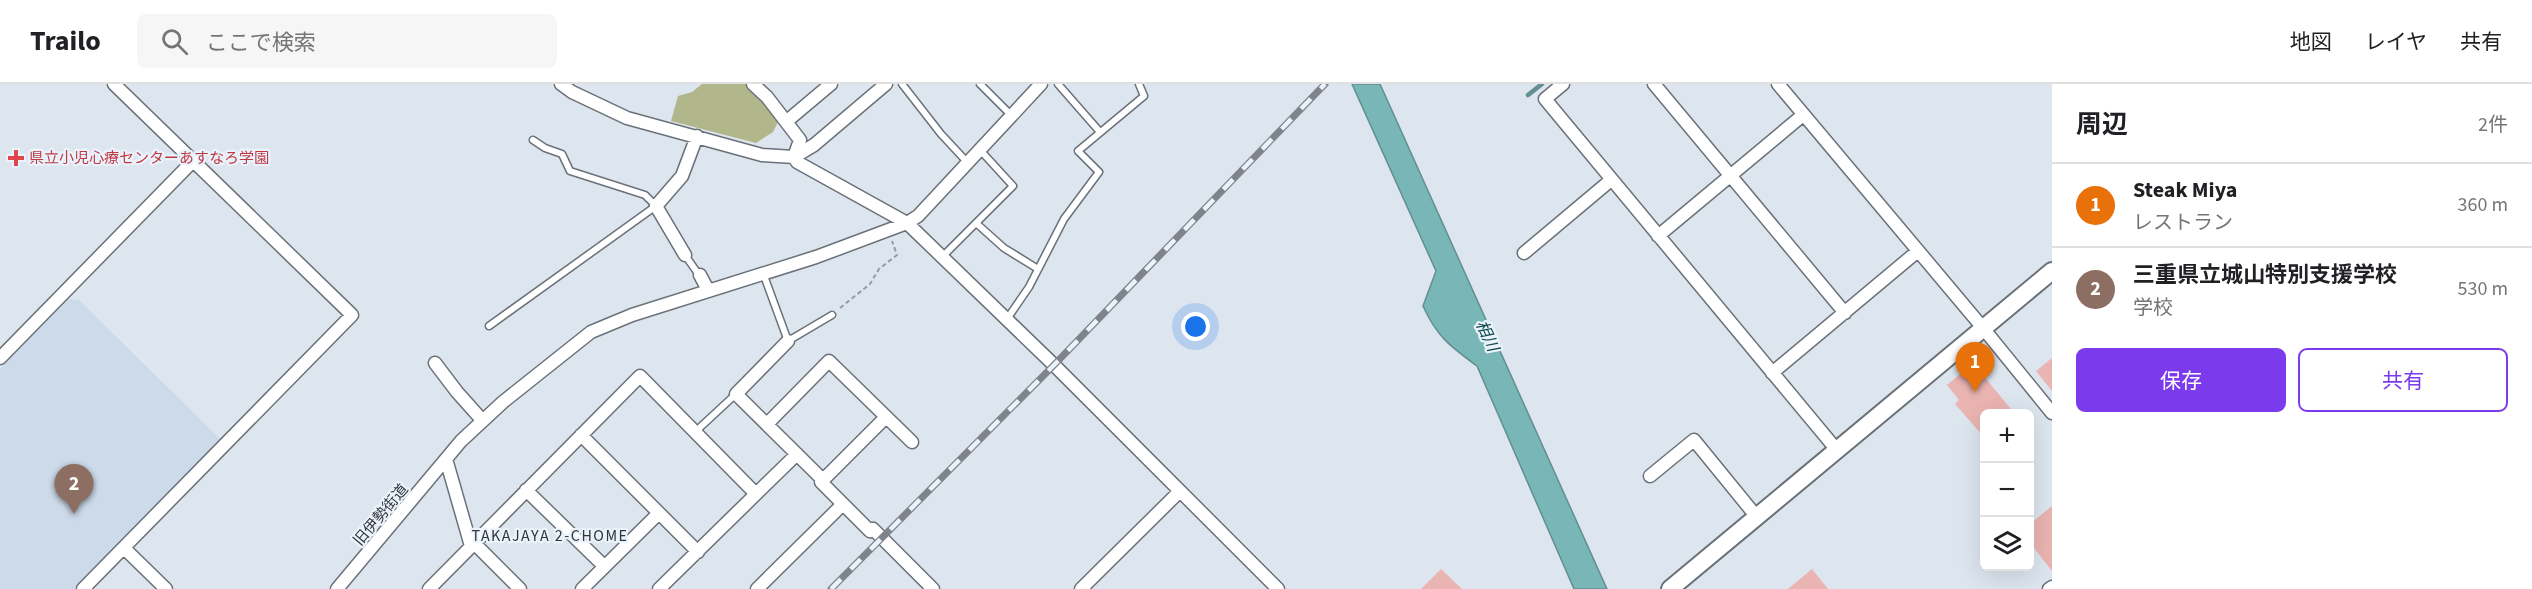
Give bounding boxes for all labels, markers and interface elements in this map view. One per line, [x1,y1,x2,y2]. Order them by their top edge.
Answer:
search box [137,14,557,68]
text: Trailo [30,21,101,61]
icon: search [158,25,191,58]
text: ここで検索 [206,27,316,59]
text: 地図 [2290,27,2332,57]
text: レイヤ [2365,27,2427,57]
text: 共有 [2460,27,2502,57]
text: 周辺 [2076,106,2128,143]
text: 2件 [2478,111,2508,139]
place label: 県立小児心療センターあすなろ学園 [29,148,269,169]
marker: 県立小児心療センターあすなろ学園 [7,149,25,167]
text: Steak Miya [2133,174,2237,206]
text: 1 [2090,191,2101,219]
text: 360 m [2458,191,2508,219]
text: レストラン [2133,209,2233,237]
text: 三重県立城山特別支援学校 [2133,259,2397,291]
text: 2 [2090,275,2101,303]
text: 530 m [2458,275,2508,303]
text: 学校 [2133,294,2173,322]
your location [1181,312,1210,341]
water label: 相川 [1470,317,1505,357]
pin: 1 [1956,342,1994,392]
button: 保存 [2076,348,2286,412]
button: 共有 [2298,348,2508,412]
map controls [1980,409,2034,571]
button: + [1980,409,2034,463]
button: − [1980,463,2034,517]
pin: 2 [54,464,94,514]
street label: 旧伊勢街道 [349,480,413,550]
button: layers [1980,517,2034,571]
district label: TAKAJAYA 2-CHOME [471,525,629,547]

